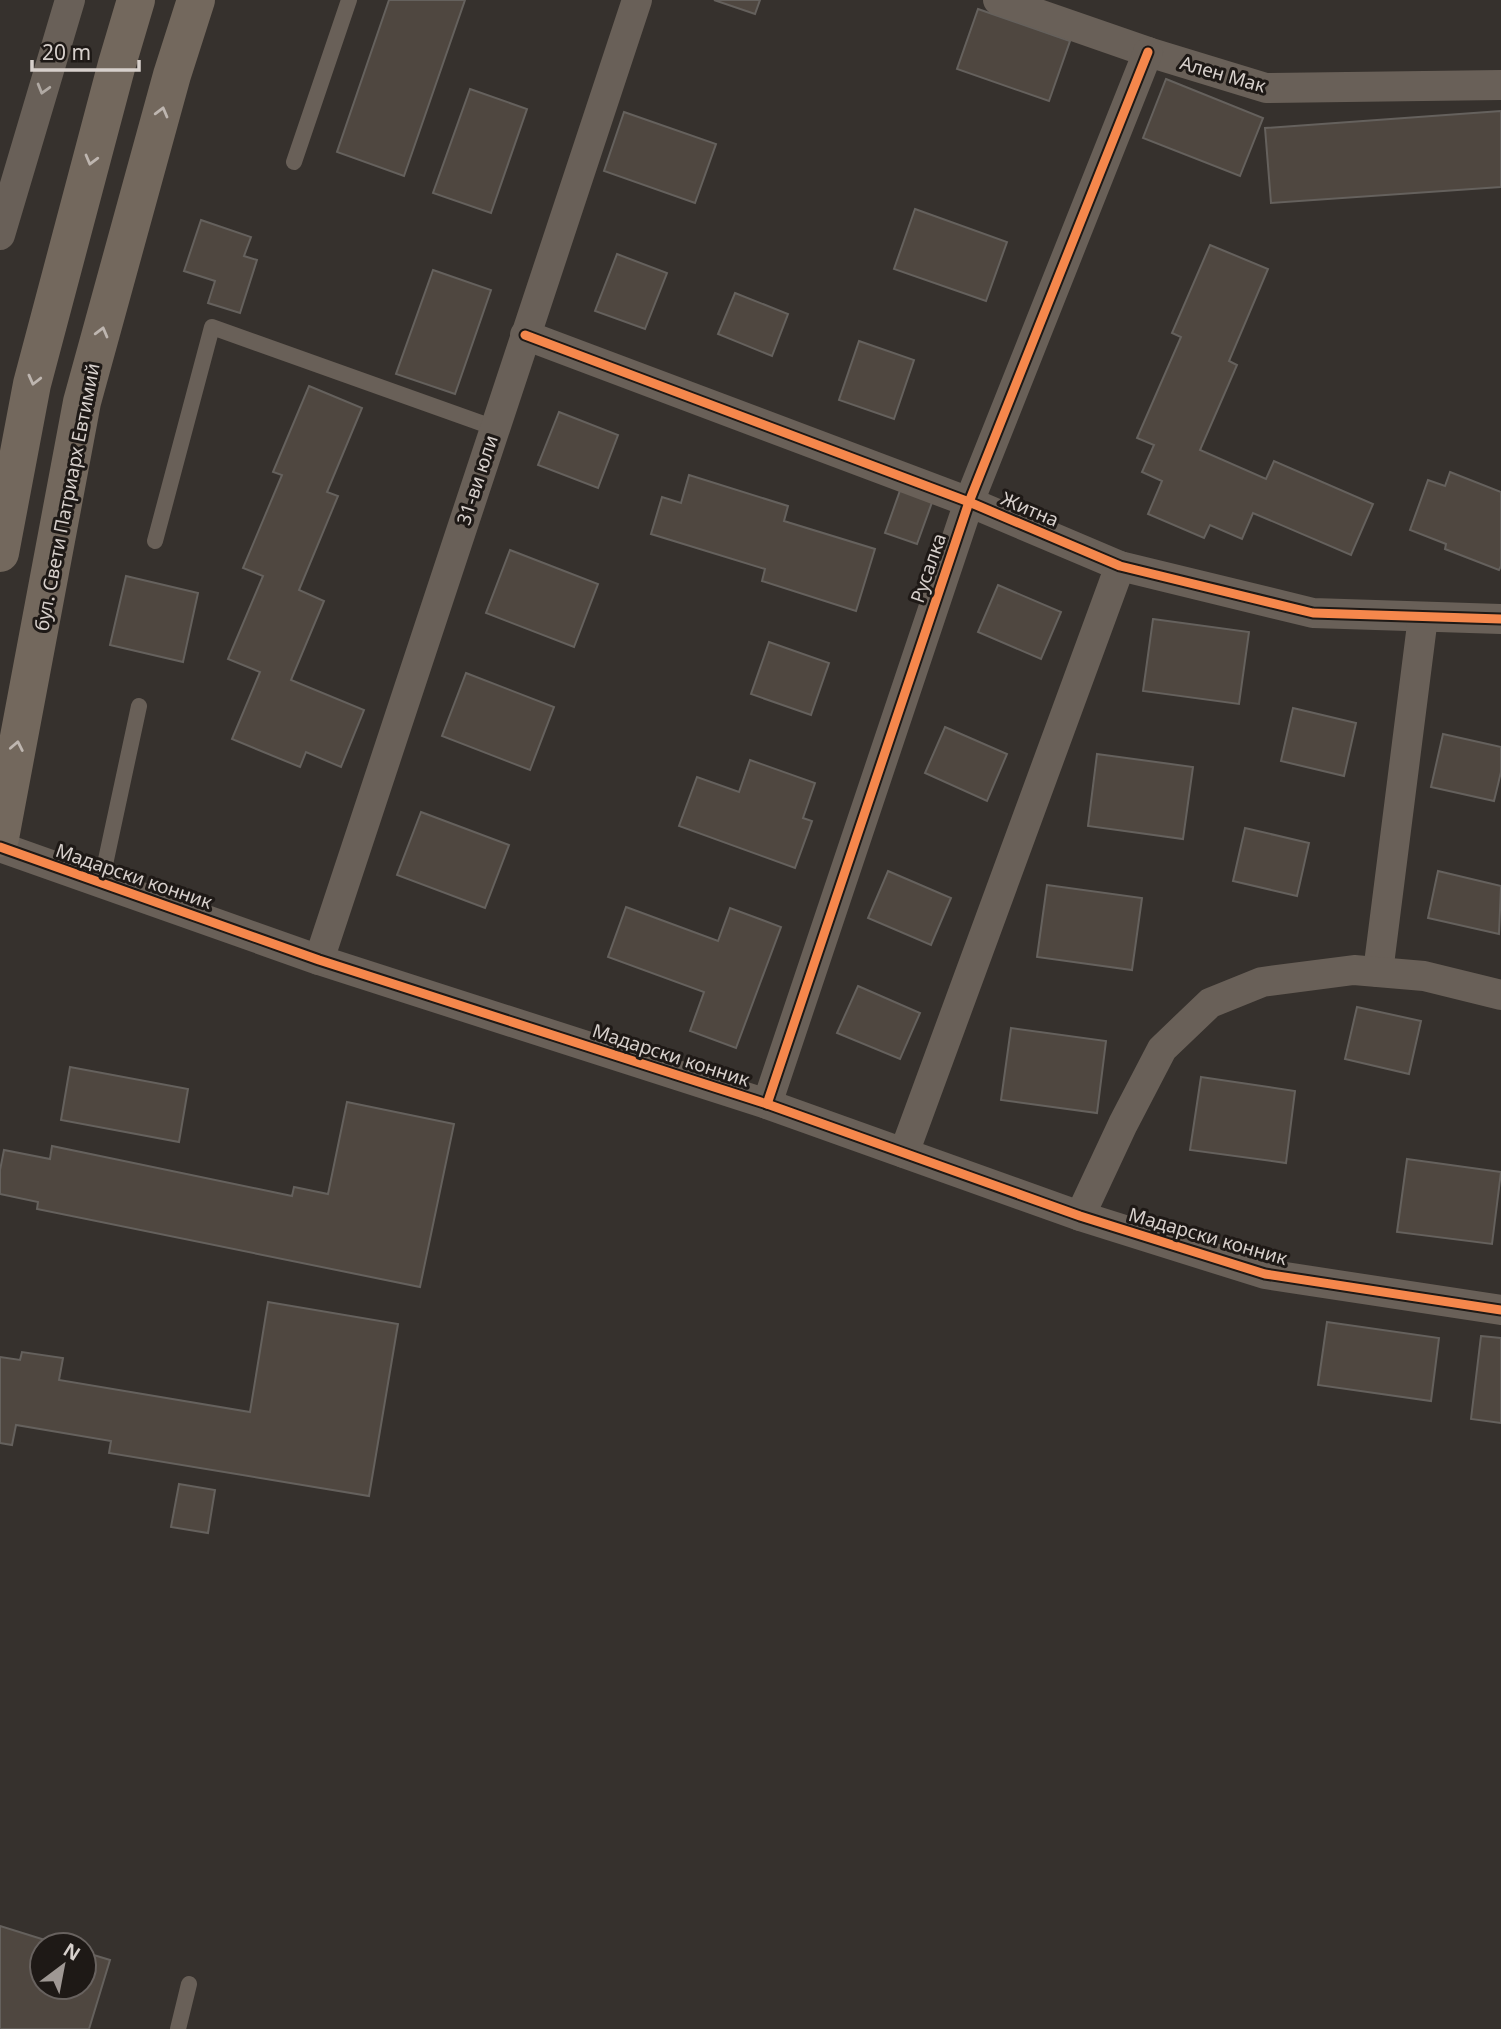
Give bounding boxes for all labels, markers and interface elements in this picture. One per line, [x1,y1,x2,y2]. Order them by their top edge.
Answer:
scale bar [32,28,138,72]
text: 20 m [42,38,91,66]
street label: Ален Мак [1177,49,1269,99]
one-way arrow [37,83,52,95]
one-way arrow [154,106,168,118]
one-way arrow [85,154,100,166]
one-way arrow [94,326,108,338]
street label: бул. Свети Патриарх Евтимий [28,361,106,633]
one-way arrow [28,374,42,386]
street label: 31-ви юли [450,432,504,528]
street label: Житна [997,485,1063,533]
street label: Русалка [904,530,952,606]
one-way arrow [9,740,24,752]
street label: Мадарски конник [52,837,216,915]
street label: Мадарски конник [589,1017,753,1093]
street label: Мадарски конник [1126,1201,1290,1271]
north arrow [28,1931,98,2001]
text: N [59,1936,85,1967]

